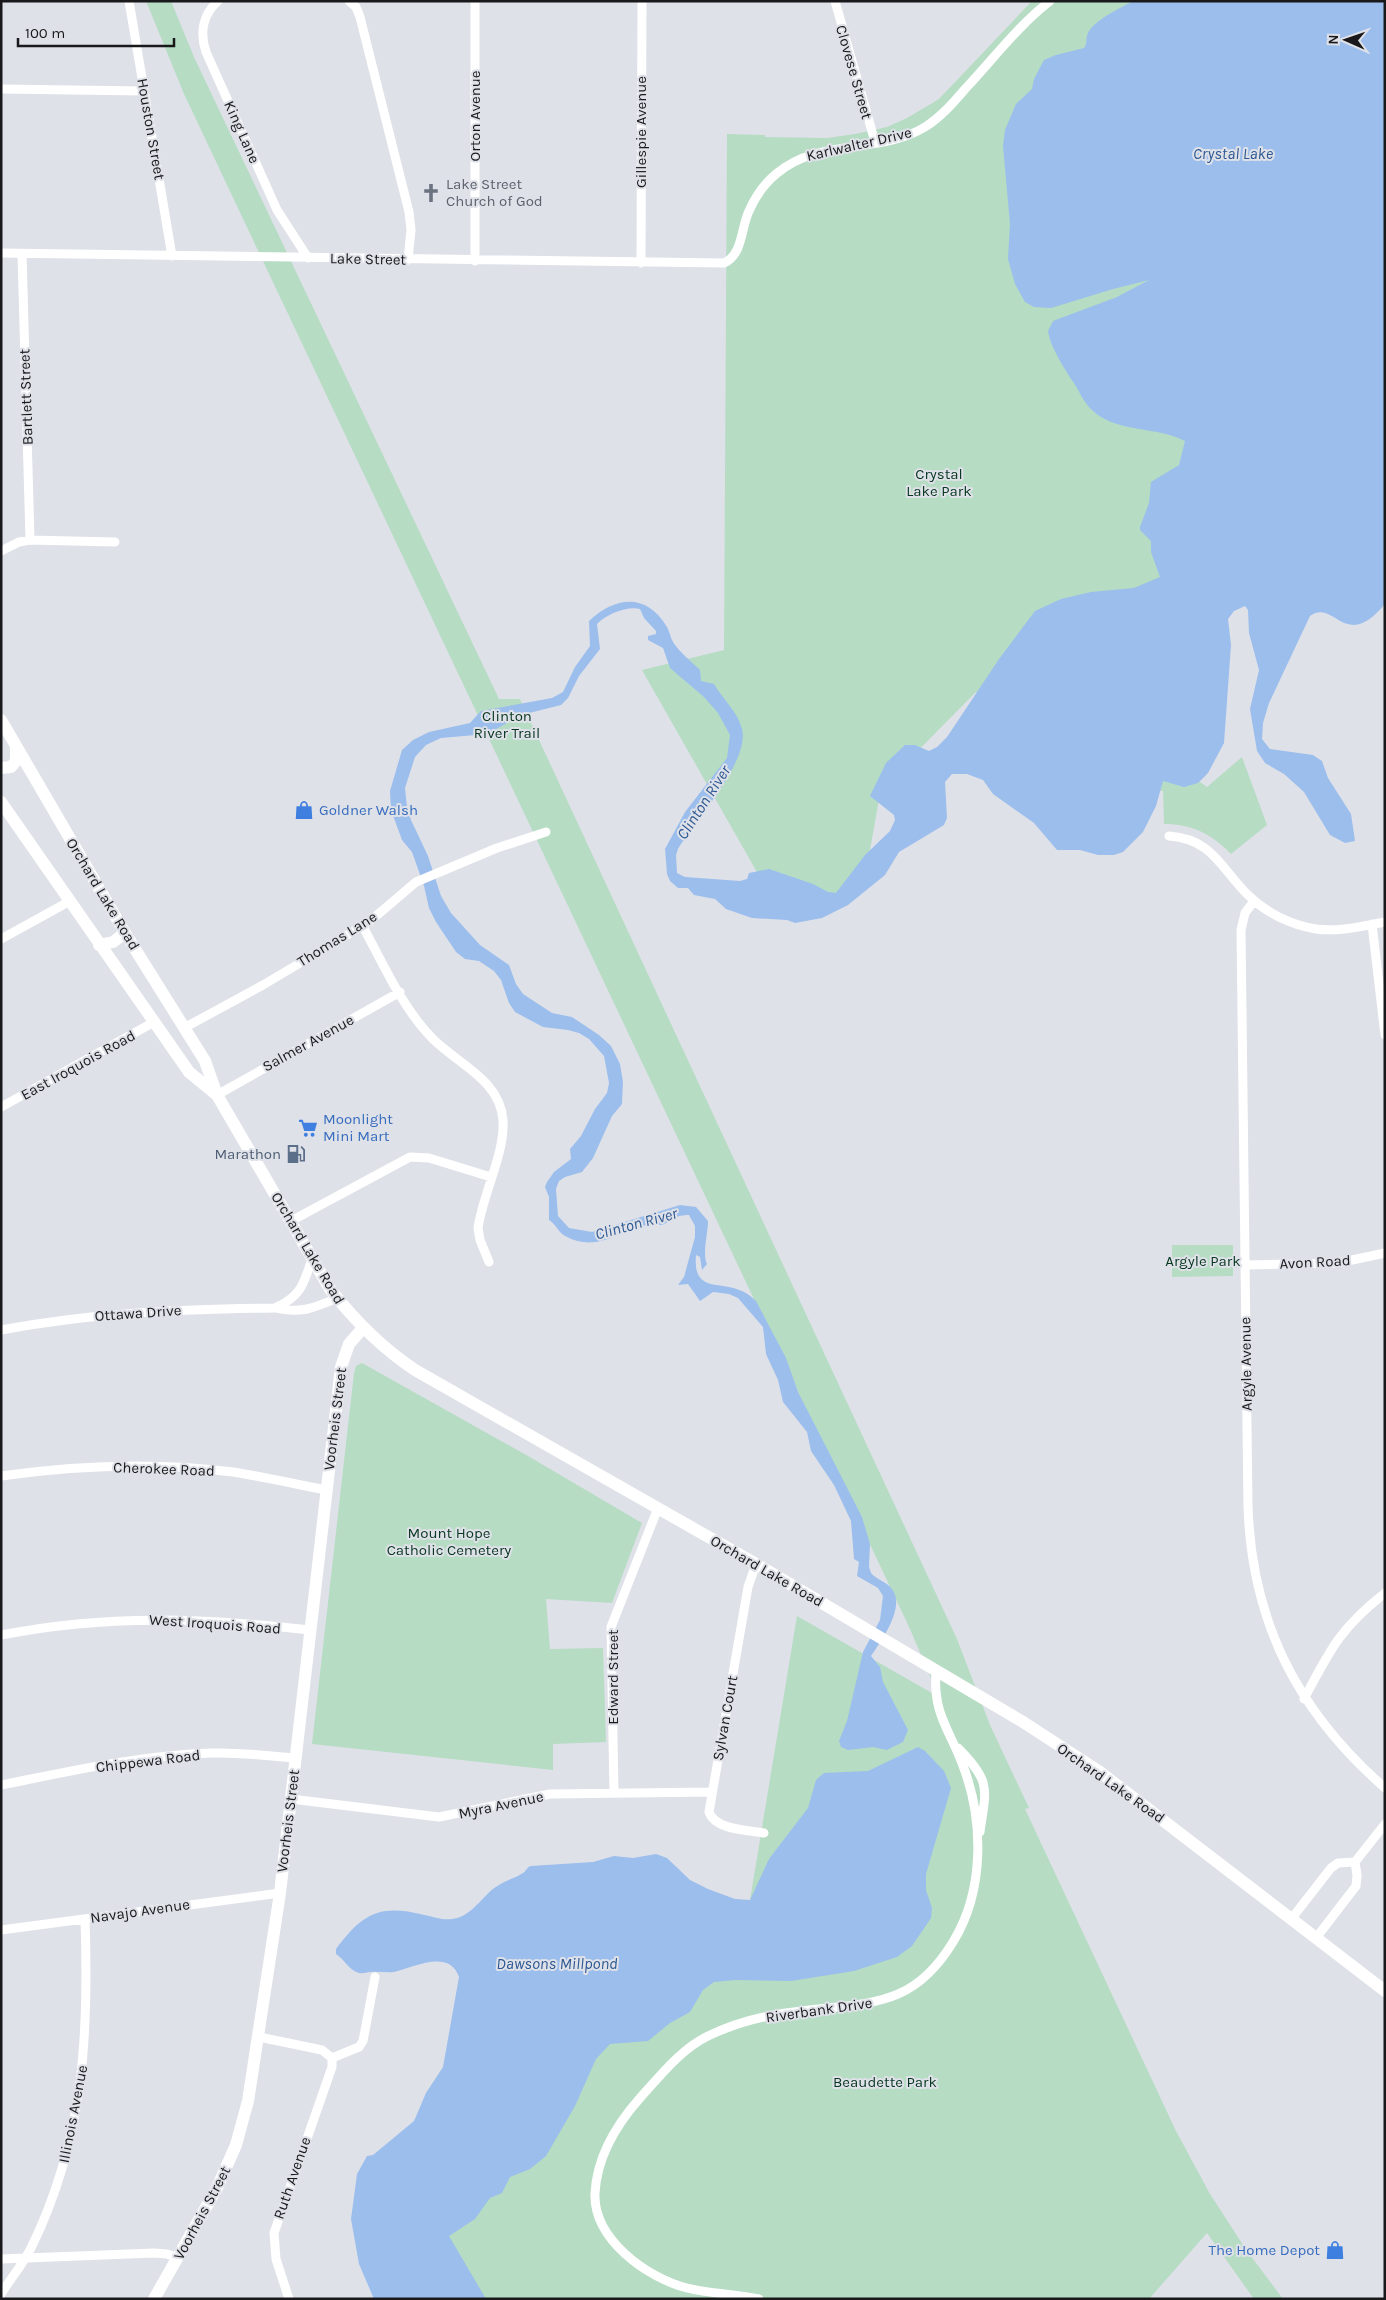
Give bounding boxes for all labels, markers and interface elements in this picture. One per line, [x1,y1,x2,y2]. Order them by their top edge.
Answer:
scale bar [18,15,174,47]
north arrow [1321,15,1371,65]
street label: Clovese Street [832,23,876,122]
text: 100 m [25,24,65,42]
text: N [1325,34,1342,45]
street label: Orton Avenue [466,71,484,161]
street label: Gillespie Avenue [632,76,650,188]
street label: Houston Street [133,77,169,182]
street label: King Lane [220,98,264,166]
street label: Karlwalter Drive [805,123,913,165]
water label: Crystal Lake [1193,144,1274,163]
place label: Lake Street Church of God [446,175,543,210]
church icon: Lake Street Church of God [420,182,442,204]
street label: Lake Street [330,249,407,269]
street label: Bartlett Street [15,348,37,446]
park label: Crystal Lake Park [906,465,972,500]
park label: Clinton River Trail [474,707,540,742]
water label: Clinton River [672,761,735,843]
shop icon: Goldner Walsh [293,799,315,821]
place label: Goldner Walsh [319,801,418,819]
street label: Orchard Lake Road [62,835,144,953]
street label: Thomas Lane [294,907,380,971]
street label: Salmer Avenue [259,1010,357,1076]
street label: East Iroquois Road [18,1026,138,1104]
place label: Moonlight Mini Mart [323,1110,393,1145]
supermarket icon: Moonlight Mini Mart [297,1117,319,1139]
fuel station icon: Marathon [285,1143,307,1165]
place label: Marathon [214,1145,281,1163]
street label: Orchard Lake Road [267,1189,349,1307]
water label: Clinton River [593,1203,680,1244]
street label: Avon Road [1279,1251,1351,1273]
park label: Argyle Park [1165,1252,1241,1270]
street label: Ottawa Drive [94,1301,182,1325]
street label: Argyle Avenue [1236,1317,1256,1411]
street label: Voorheis Street [320,1366,350,1472]
street label: Cherokee Road [113,1458,215,1480]
park label: Mount Hope Catholic Cemetery [387,1524,511,1559]
street label: Orchard Lake Road [707,1531,827,1611]
street label: West Iroquois Road [149,1610,281,1638]
street label: Edward Street [604,1629,622,1725]
street label: Sylvan Court [709,1674,741,1762]
street label: Orchard Lake Road [1054,1739,1168,1827]
street label: Chippewa Road [95,1746,201,1776]
street label: Voorheis Street [273,1768,303,1874]
street label: Myra Avenue [457,1787,545,1823]
street label: Navajo Avenue [89,1895,191,1927]
water label: Dawsons Millpond [496,1954,618,1973]
street label: Riverbank Drive [764,1994,874,2026]
street label: Illinois Avenue [55,2063,91,2165]
park label: Beaudette Park [833,2073,937,2091]
street label: Ruth Avenue [270,2134,314,2222]
street label: Voorheis Street [170,2163,234,2263]
shop icon: The Home Depot [1324,2239,1346,2261]
place label: The Home Depot [1208,2241,1320,2259]

